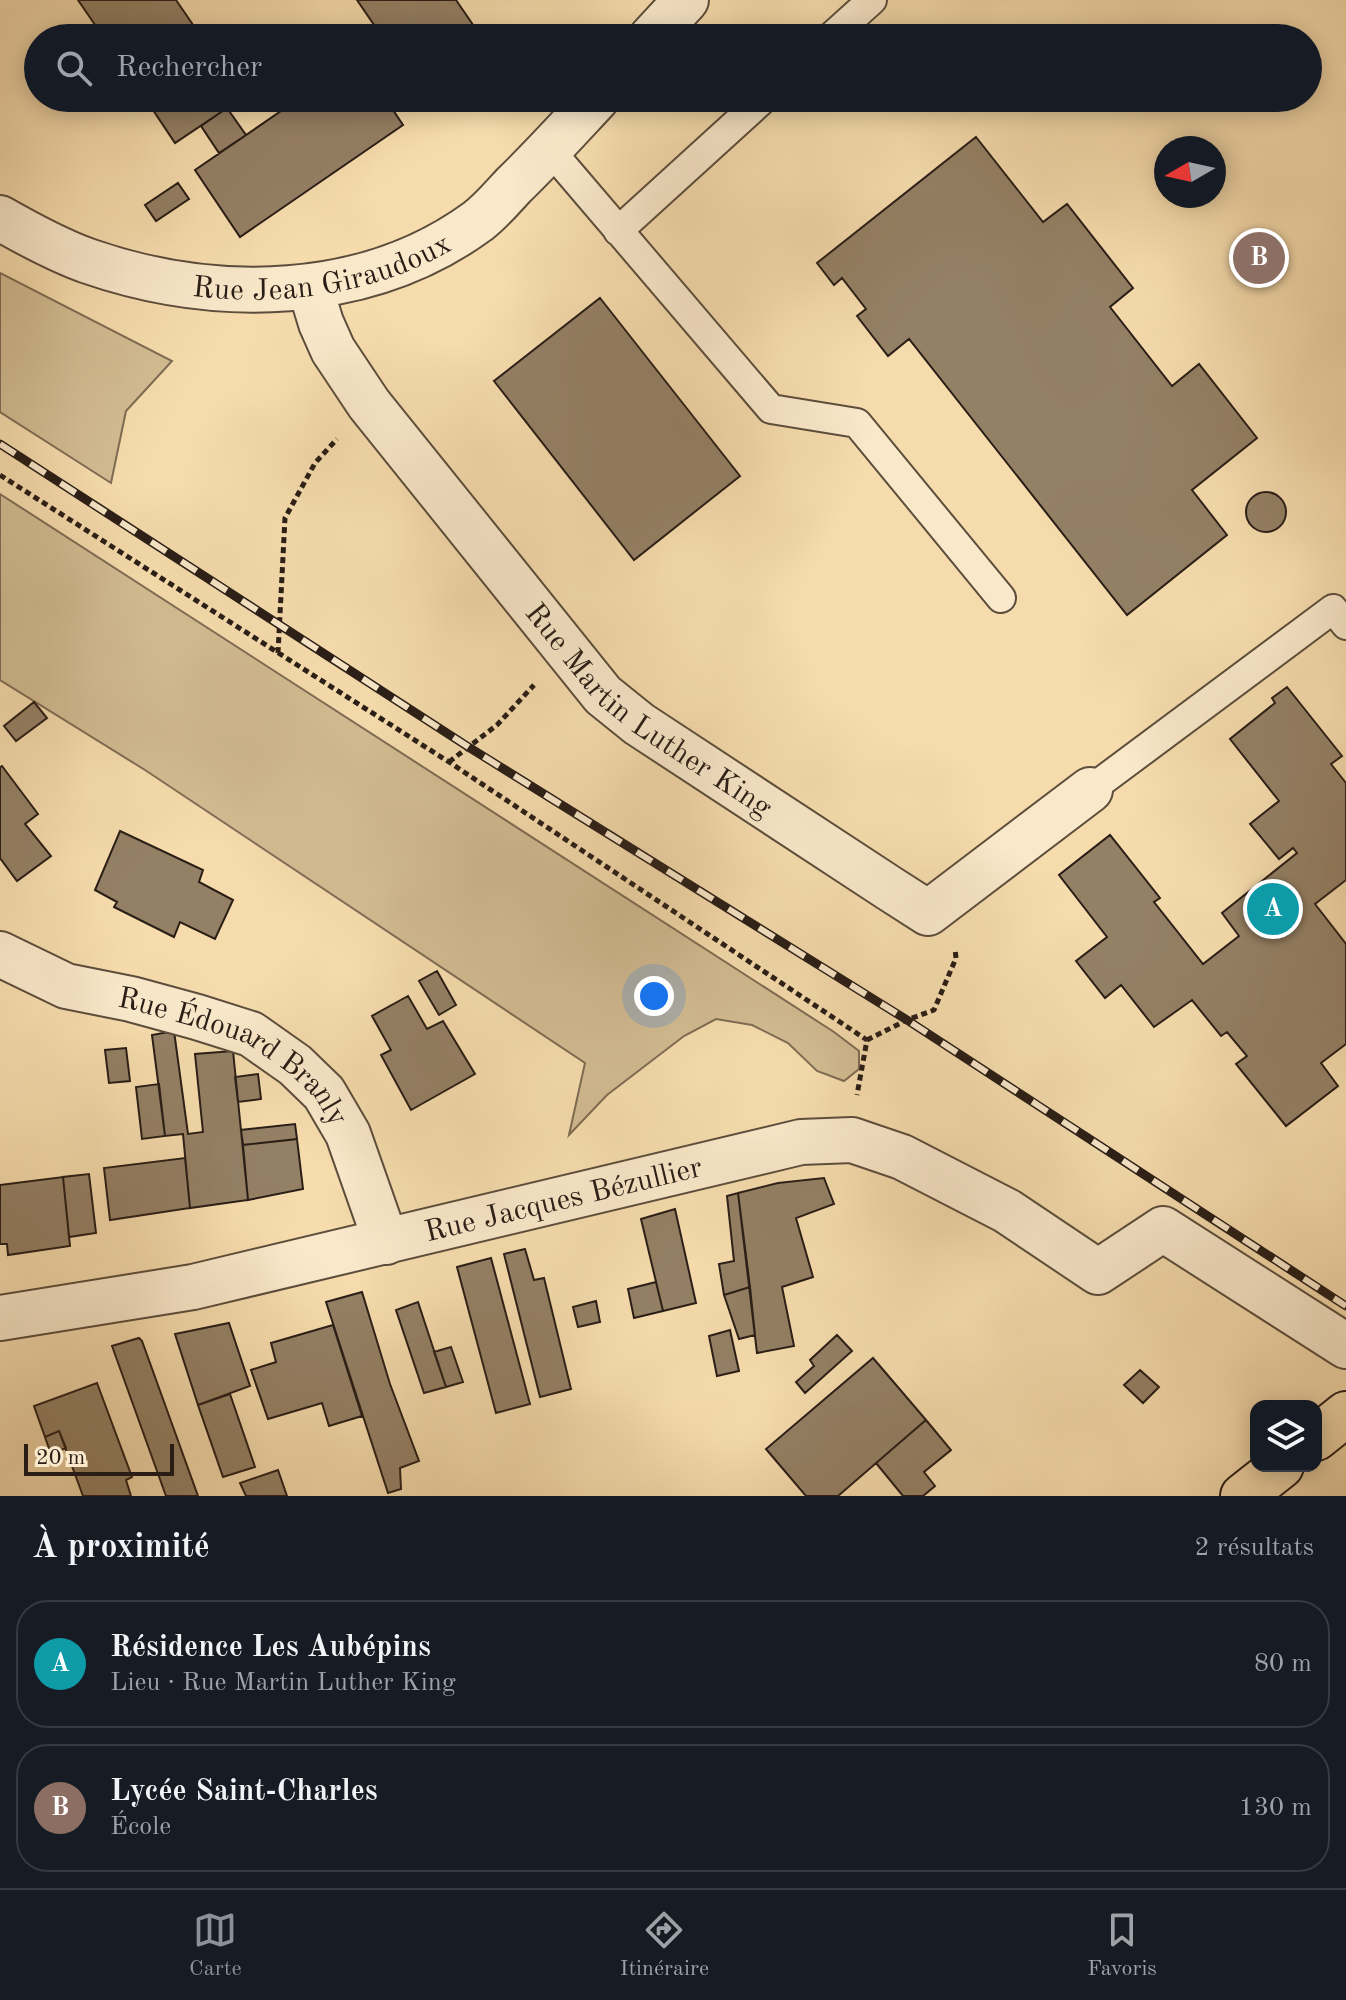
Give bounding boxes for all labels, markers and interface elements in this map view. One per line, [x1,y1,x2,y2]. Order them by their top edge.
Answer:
search box [24,24,1322,112]
icon: search [52,46,96,90]
text: Rechercher [116,53,262,83]
north arrow [1154,136,1226,208]
pin: B [1233,228,1285,288]
street label: Rue Jean Giraudoux [191,229,457,307]
street label: Rue Martin Luther King [519,598,777,824]
pin: A [1247,879,1299,939]
your location [634,976,674,1016]
street label: Rue Édouard Branly [115,984,353,1131]
street label: Rue Jacques Bézullier [422,1153,705,1248]
map controls [1250,1400,1322,1472]
button: layers [1250,1400,1322,1472]
scale bar [24,1440,174,1476]
text: 20 m [36,1447,85,1469]
text: À proximité [32,1531,210,1565]
text: 2 résultats [1195,1535,1314,1561]
text: Résidence Les Aubépins [110,1633,431,1663]
text: A [50,1651,70,1677]
text: 80 m [1254,1651,1312,1677]
text: Lieu · Rue Martin Luther King [110,1670,456,1696]
text: Lycée Saint-Charles [110,1777,378,1807]
text: B [51,1795,69,1821]
text: 130 m [1239,1795,1312,1821]
text: École [110,1814,171,1840]
tab: Carte [189,1908,242,1983]
tab: Itinéraire [620,1908,709,1983]
tab: Favoris [1087,1908,1157,1983]

